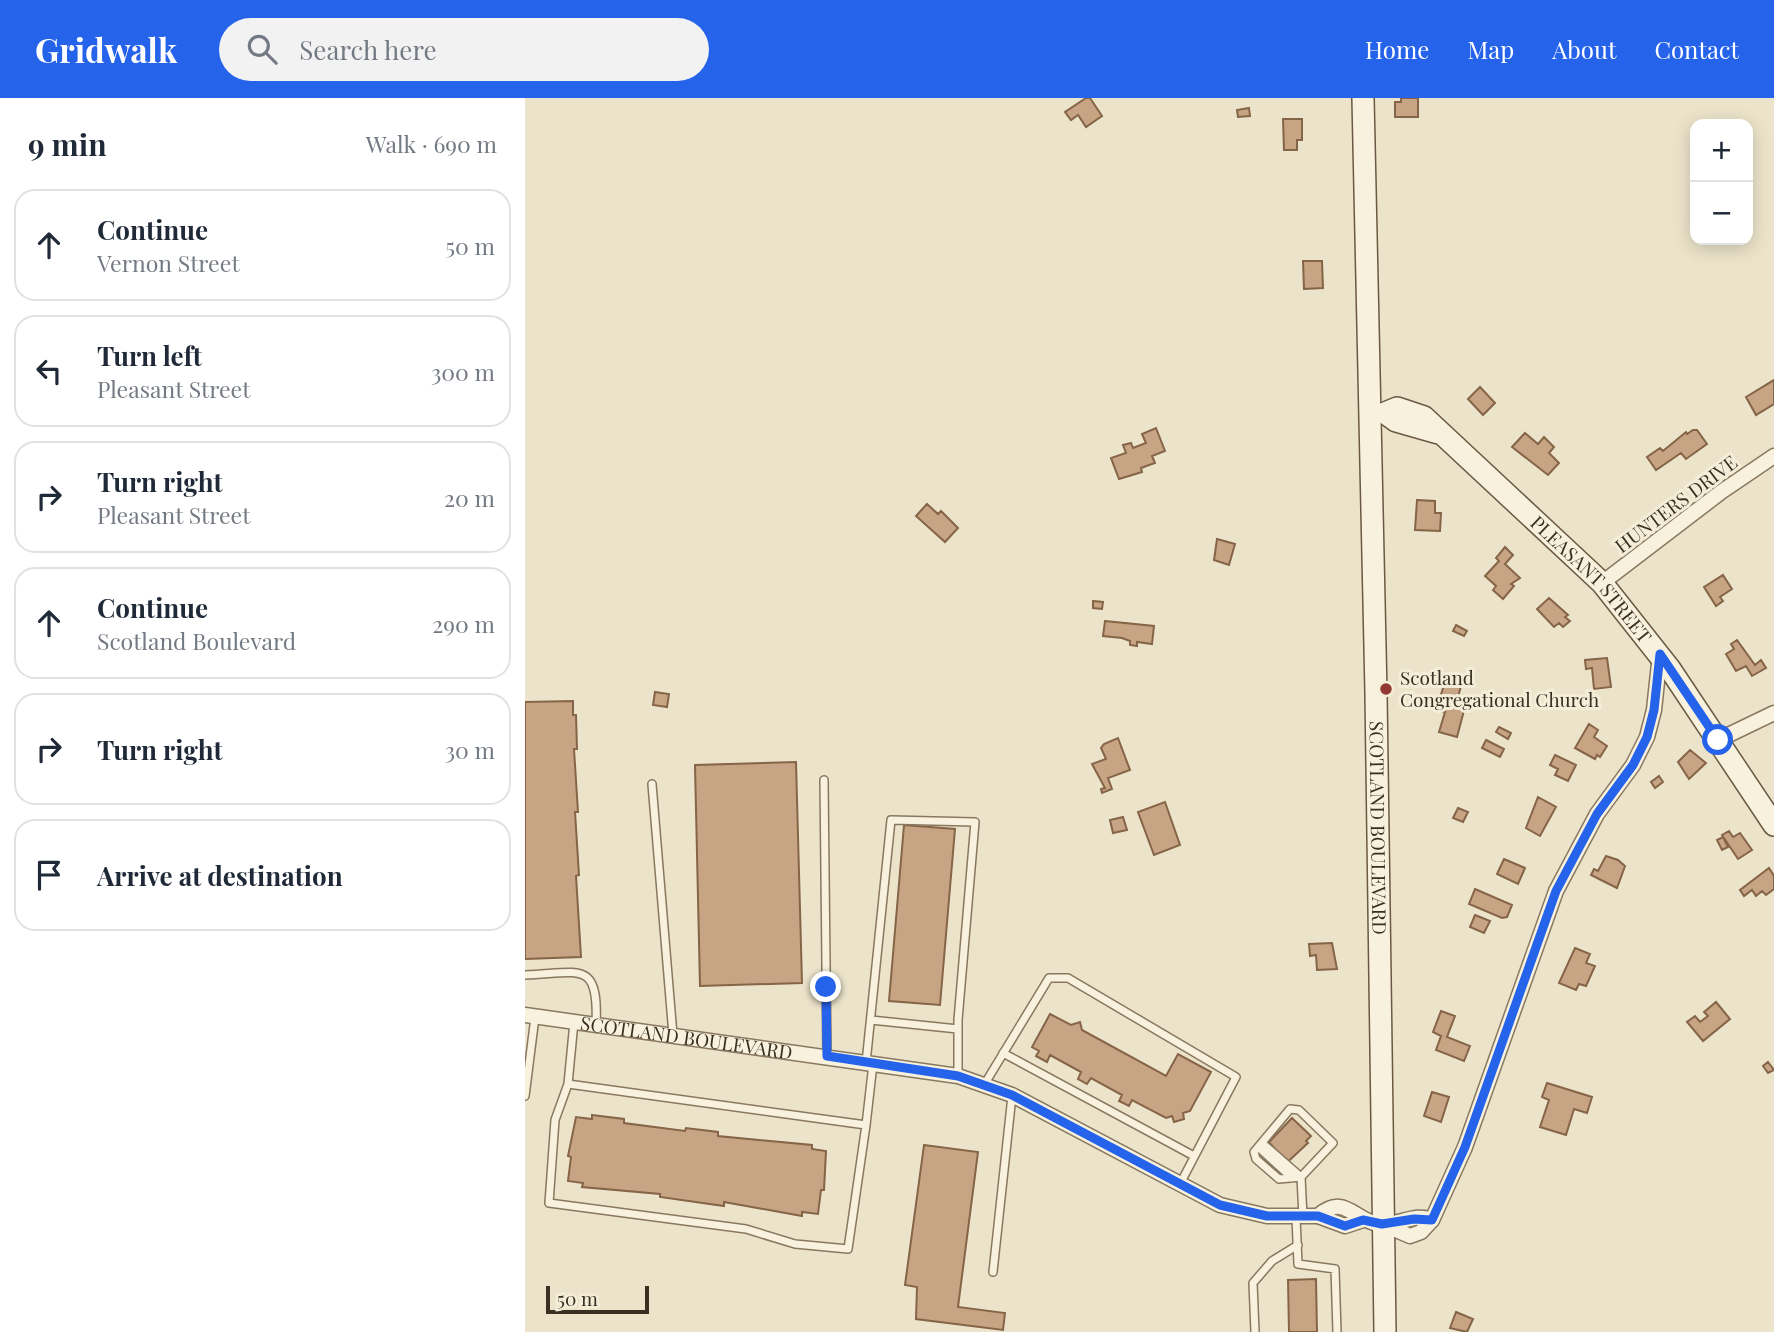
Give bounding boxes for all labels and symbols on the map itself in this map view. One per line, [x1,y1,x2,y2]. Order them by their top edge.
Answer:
street label: HUNTERS DRIVE [1609,448,1742,558]
street label: PLEASANT STREET [1526,509,1658,648]
place label: Scotland Congregational Church [1400,664,1599,712]
marker: Scotland Congregational Church [1378,681,1394,697]
street label: SCOTLAND BOULEVARD [1364,721,1393,935]
route start [1702,724,1733,755]
route end [810,971,841,1002]
street label: SCOTLAND BOULEVARD [579,1009,794,1065]
scale bar [546,1283,649,1315]

